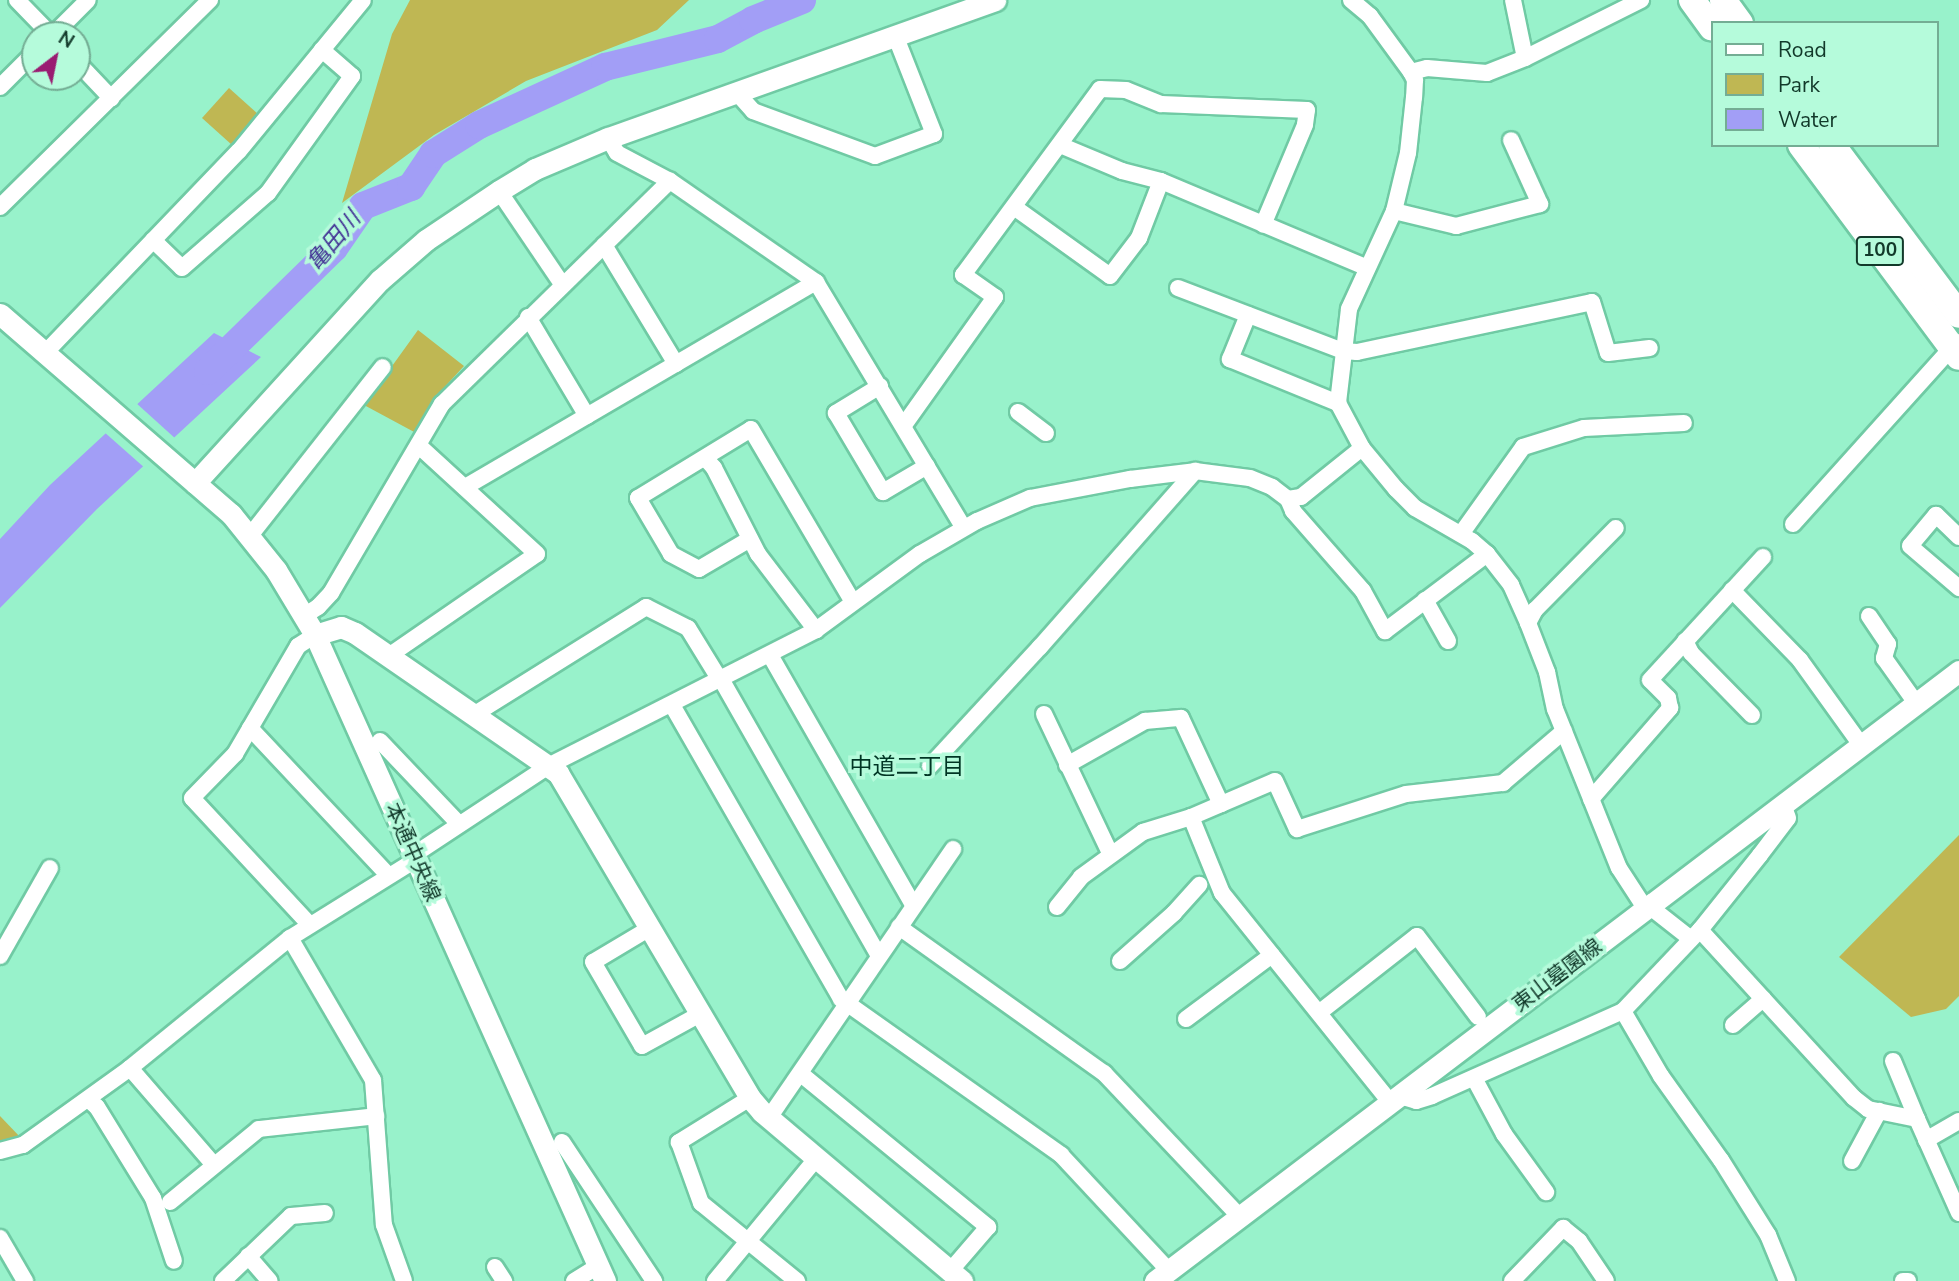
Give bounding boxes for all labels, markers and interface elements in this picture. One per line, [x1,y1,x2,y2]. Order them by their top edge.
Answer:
north arrow [21,21,91,91]
legend [1710,21,1938,147]
text: N [53,25,79,55]
text: Road [1778,36,1827,64]
text: Park [1778,71,1820,99]
text: Water [1778,106,1837,134]
water label: 亀田川 [301,206,367,276]
road number: 100 [1856,235,1904,266]
district label: 中道二丁目 [850,753,964,781]
street label: 本通中央線 [380,799,446,905]
street label: 東山墓園線 [1507,933,1607,1017]

